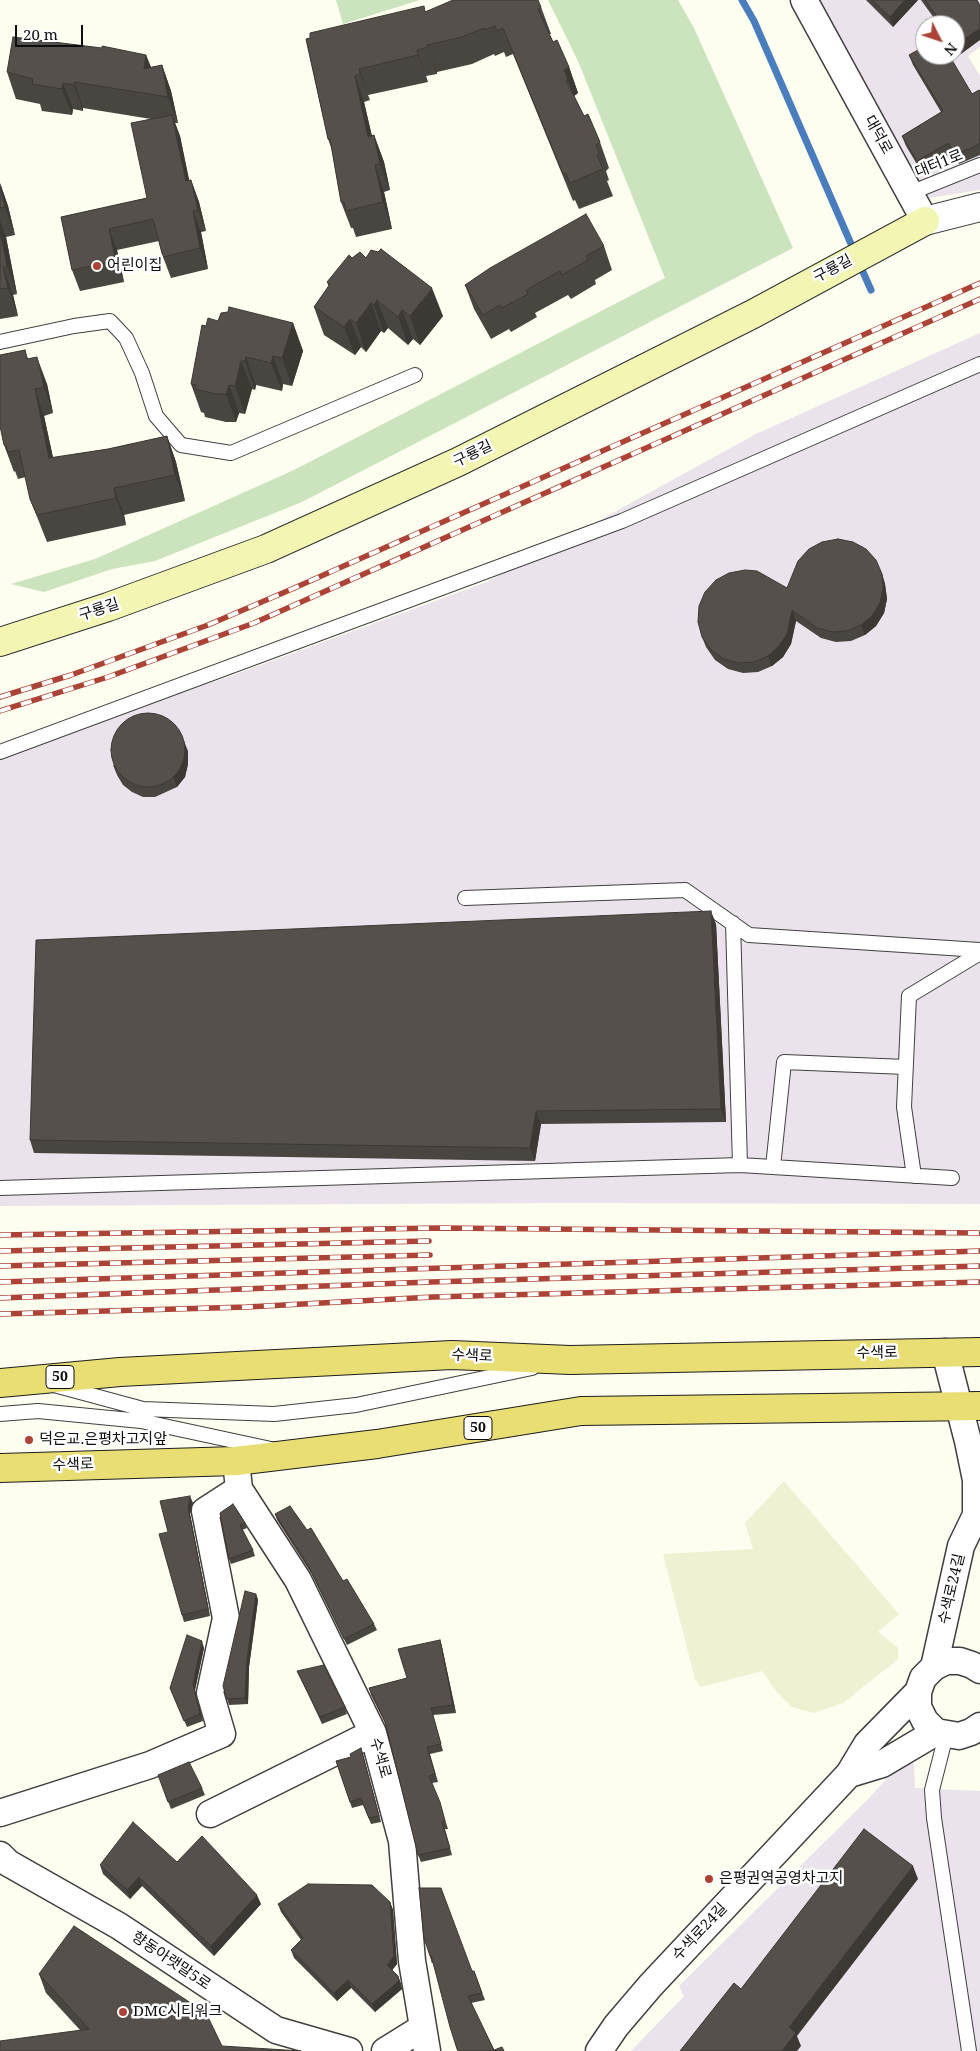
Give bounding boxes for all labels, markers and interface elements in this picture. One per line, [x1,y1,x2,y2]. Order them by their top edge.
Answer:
scale bar [18,15,85,47]
north arrow [915,15,965,65]
text: 20 m [23,24,58,44]
text: N [940,39,962,60]
street label: 대덕로 [860,113,896,157]
street label: 대터1로 [913,146,965,182]
street label: 구룡길 [810,251,856,287]
place label: 어린이집 [107,257,162,275]
marker: 어린이집 [91,260,103,272]
street label: 구룡길 [450,437,496,471]
street label: 구룡길 [77,595,121,625]
street label: 수색로 [856,1344,898,1362]
street label: 수색로 [451,1346,493,1366]
road number: 50 [46,1365,74,1388]
road number: 50 [464,1416,492,1440]
place label: 덕은교.은평차고지앞 [39,1431,167,1449]
marker: 덕은교.은평차고지앞 [23,1434,35,1446]
street label: 수색로 [52,1455,94,1475]
street label: 수색로24길 [935,1552,969,1626]
street label: 수색로 [366,1736,394,1780]
place label: 은평권역공영차고지 [719,1870,843,1888]
marker: 은평권역공영차고지 [703,1873,715,1885]
street label: 수색로24길 [669,1900,731,1964]
street label: 향동아랫말5로 [128,1928,214,1994]
place label: DMC시티워크 [133,2003,222,2021]
marker: DMC시티워크 [117,2006,129,2018]

